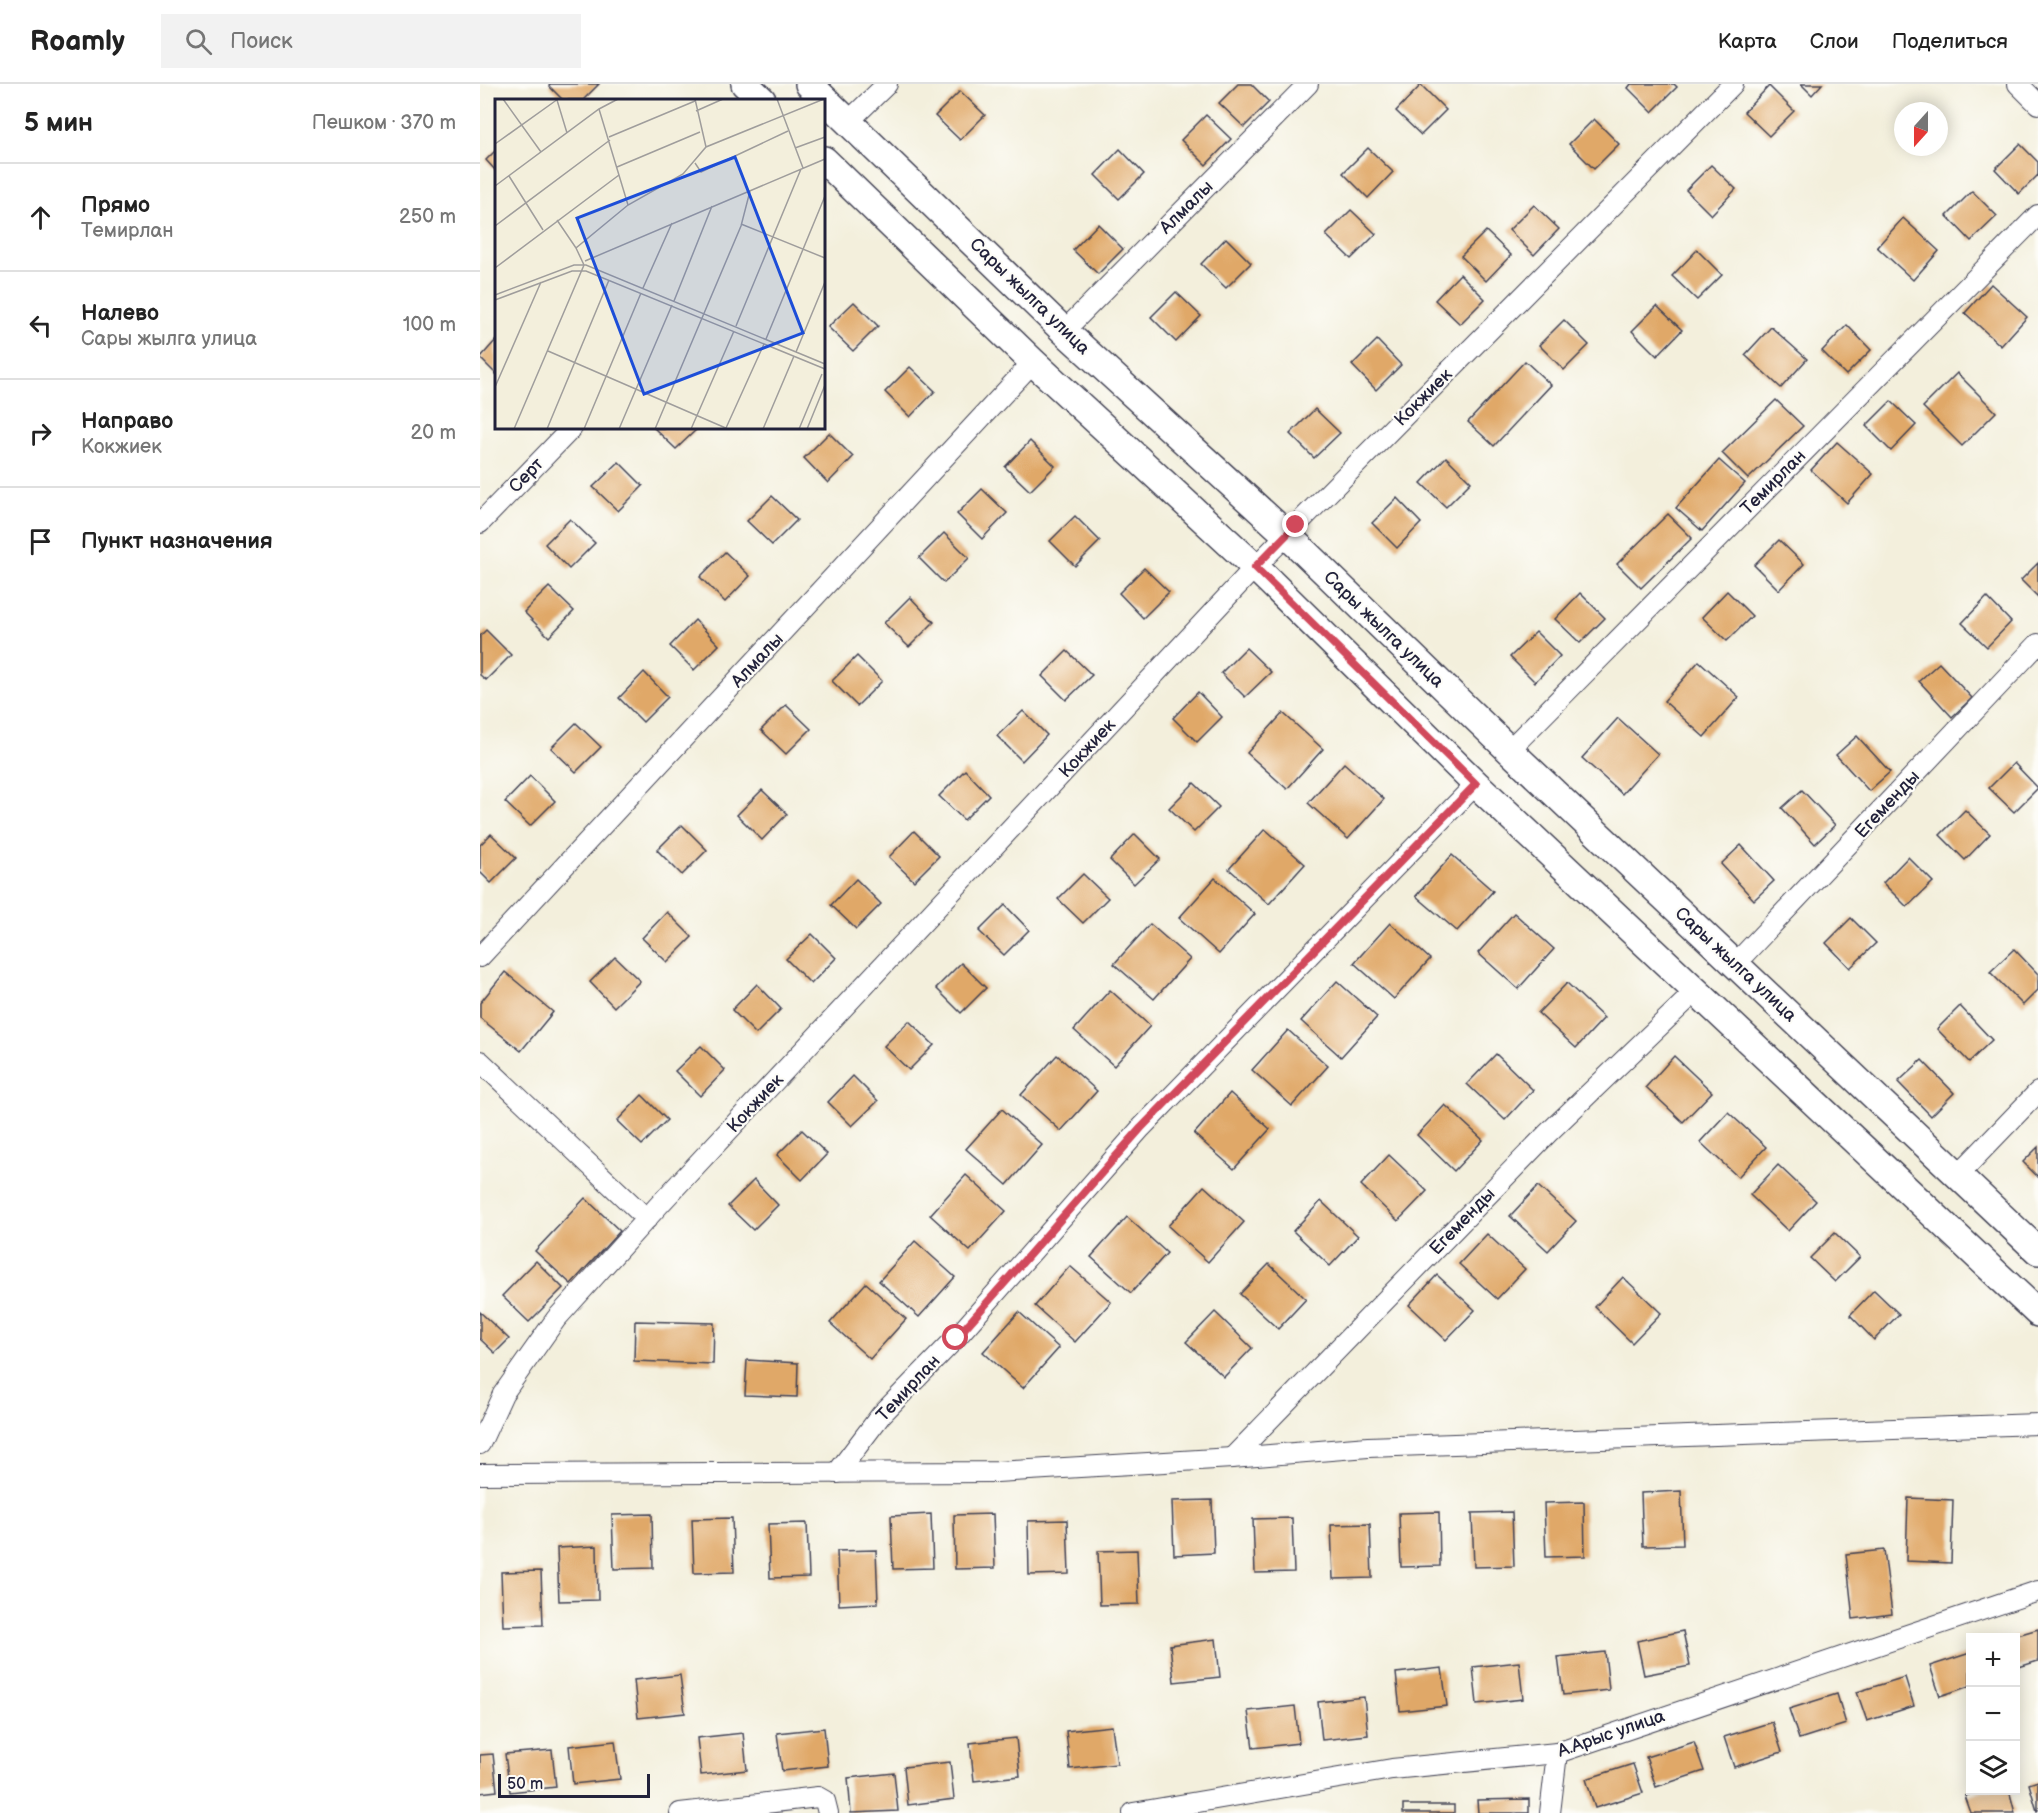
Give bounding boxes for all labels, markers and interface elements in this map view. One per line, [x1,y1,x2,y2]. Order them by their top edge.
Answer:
search box [161,14,581,68]
text: Roamly [30,25,125,58]
icon: search [182,25,215,58]
text: Поиск [230,28,293,55]
text: Карта [1718,29,1777,54]
text: Слои [1810,29,1859,54]
text: Поделиться [1892,29,2008,54]
inset map [495,99,825,429]
north arrow [1894,102,1948,156]
text: 5 мин [24,108,93,139]
text: Пешком · 370 m [312,111,456,135]
street label: Алмалы [1155,176,1217,239]
text: Прямо [81,192,150,219]
icon: ahead [24,201,57,234]
text: 250 m [399,205,456,229]
text: Темирлан [81,219,174,243]
street label: Сары жылга улица [965,234,1094,359]
text: Налево [81,300,159,327]
icon: left [24,309,57,342]
text: 100 m [403,313,456,337]
text: Сары жылга улица [81,327,257,351]
street label: Кокжиек [1390,364,1457,431]
text: Направо [81,408,173,435]
icon: right [24,417,57,450]
text: 20 m [411,421,456,445]
text: Кокжиек [81,435,162,459]
street label: Темирлан [1736,445,1810,519]
street label: Серт [505,453,548,497]
route end [1282,511,1308,537]
icon: arrive [24,525,57,558]
text: Пункт назначения [81,528,273,555]
street label: Сары жылга улица [1319,567,1448,692]
street label: Алмалы [726,629,788,693]
street label: Кокжиек [1055,714,1120,782]
street label: Егеменды [1851,766,1924,842]
street label: Сары жылга улица [1671,903,1801,1026]
street label: Кокжиек [723,1069,788,1137]
street label: Егеменды [1425,1184,1499,1259]
route start [942,1324,968,1350]
street label: Темирлан [872,1351,944,1426]
map controls [1966,1633,2020,1795]
button: + [1966,1633,2020,1687]
button: − [1966,1687,2020,1741]
street label: А.Арыс улица [1554,1705,1668,1762]
button: layers [1966,1741,2020,1795]
scale bar [498,1771,650,1798]
text: 50 m [507,1775,543,1794]

